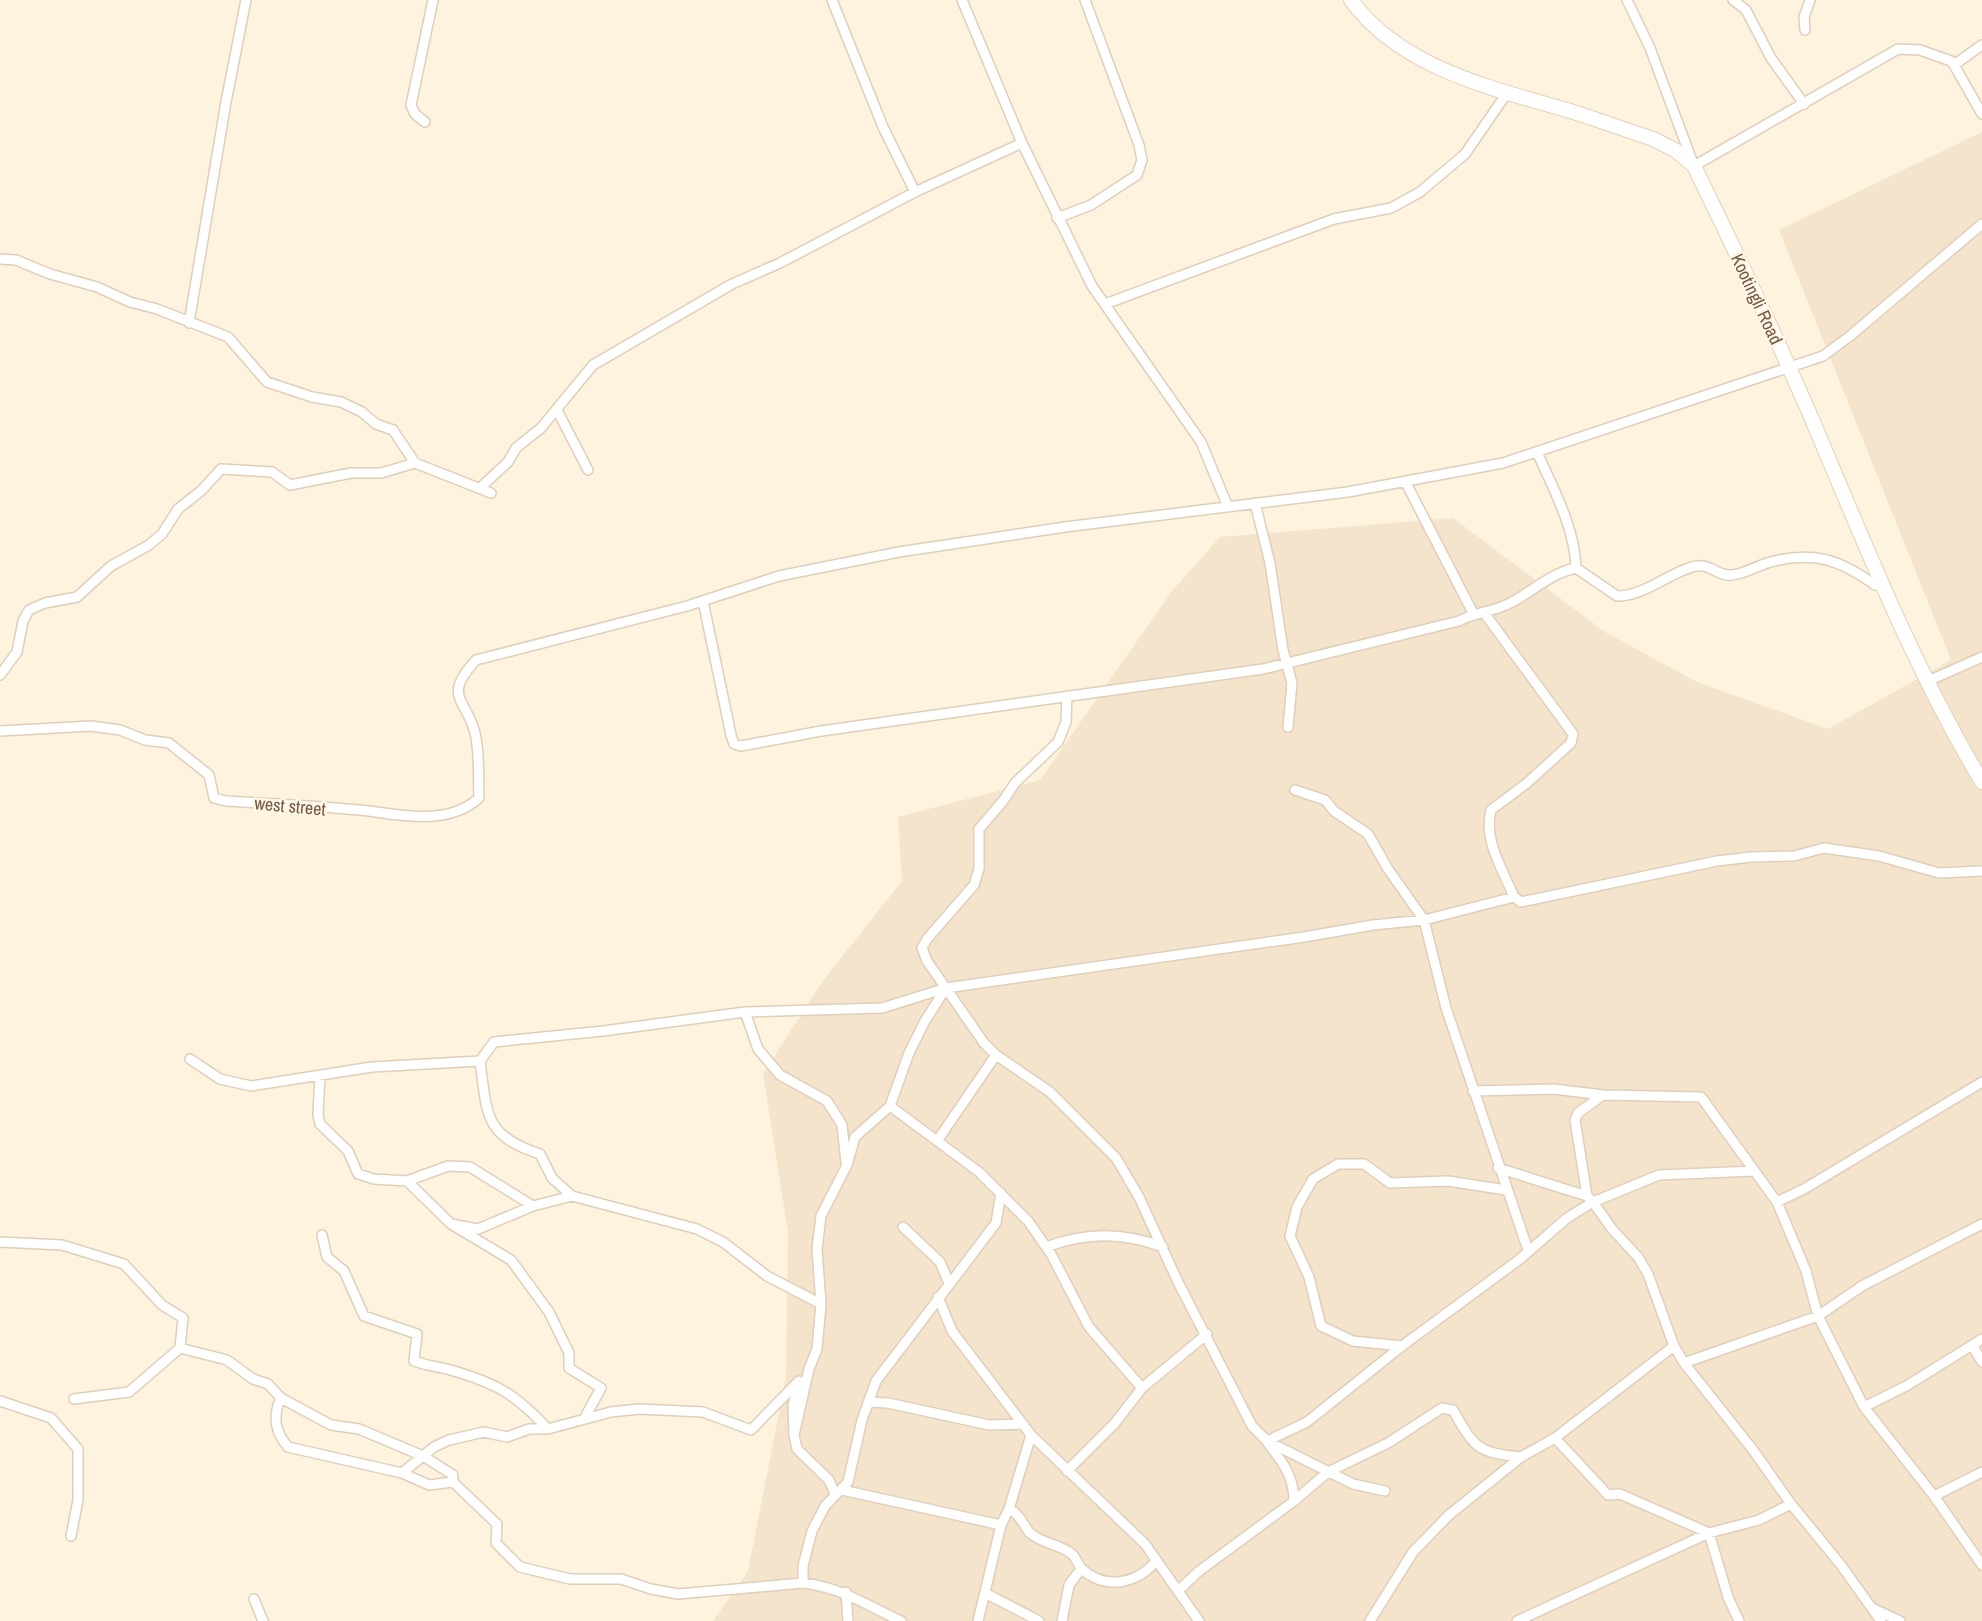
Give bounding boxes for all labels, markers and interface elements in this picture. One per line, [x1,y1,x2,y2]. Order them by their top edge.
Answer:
street label: Kootingli Road [1725,249,1789,349]
street label: west street [253,790,327,822]

